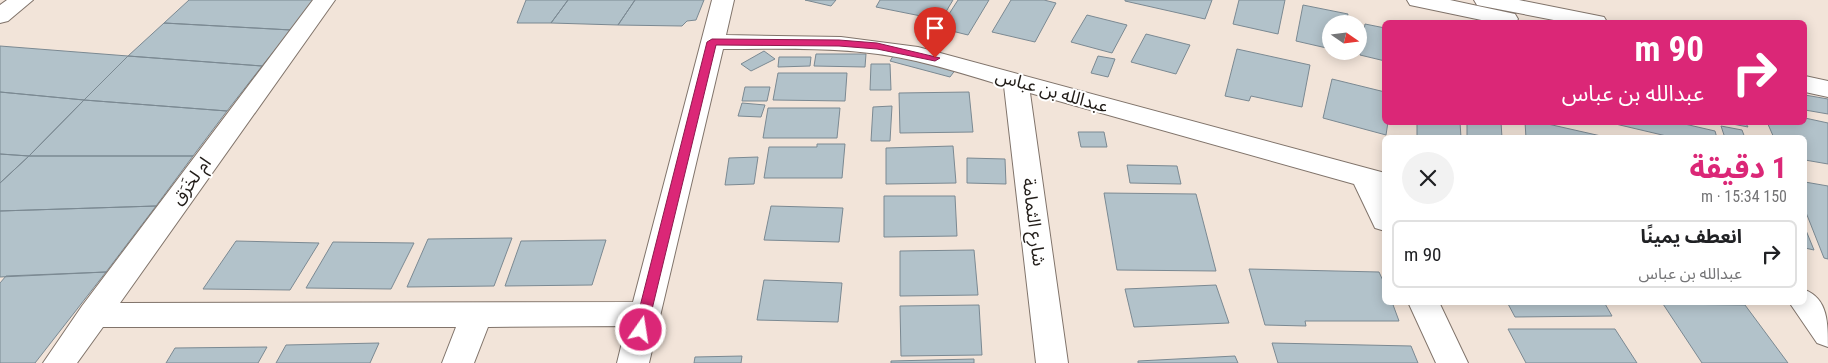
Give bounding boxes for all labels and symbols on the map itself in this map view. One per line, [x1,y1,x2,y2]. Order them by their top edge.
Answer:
pin [914,7,956,58]
north arrow [1322,15,1368,60]
street label: عبدالله بن عباس [993,64,1111,118]
street label: ام لخَرَق [166,153,218,211]
street label: شارع الثمامة [1015,177,1050,268]
position arrow [614,303,666,355]

